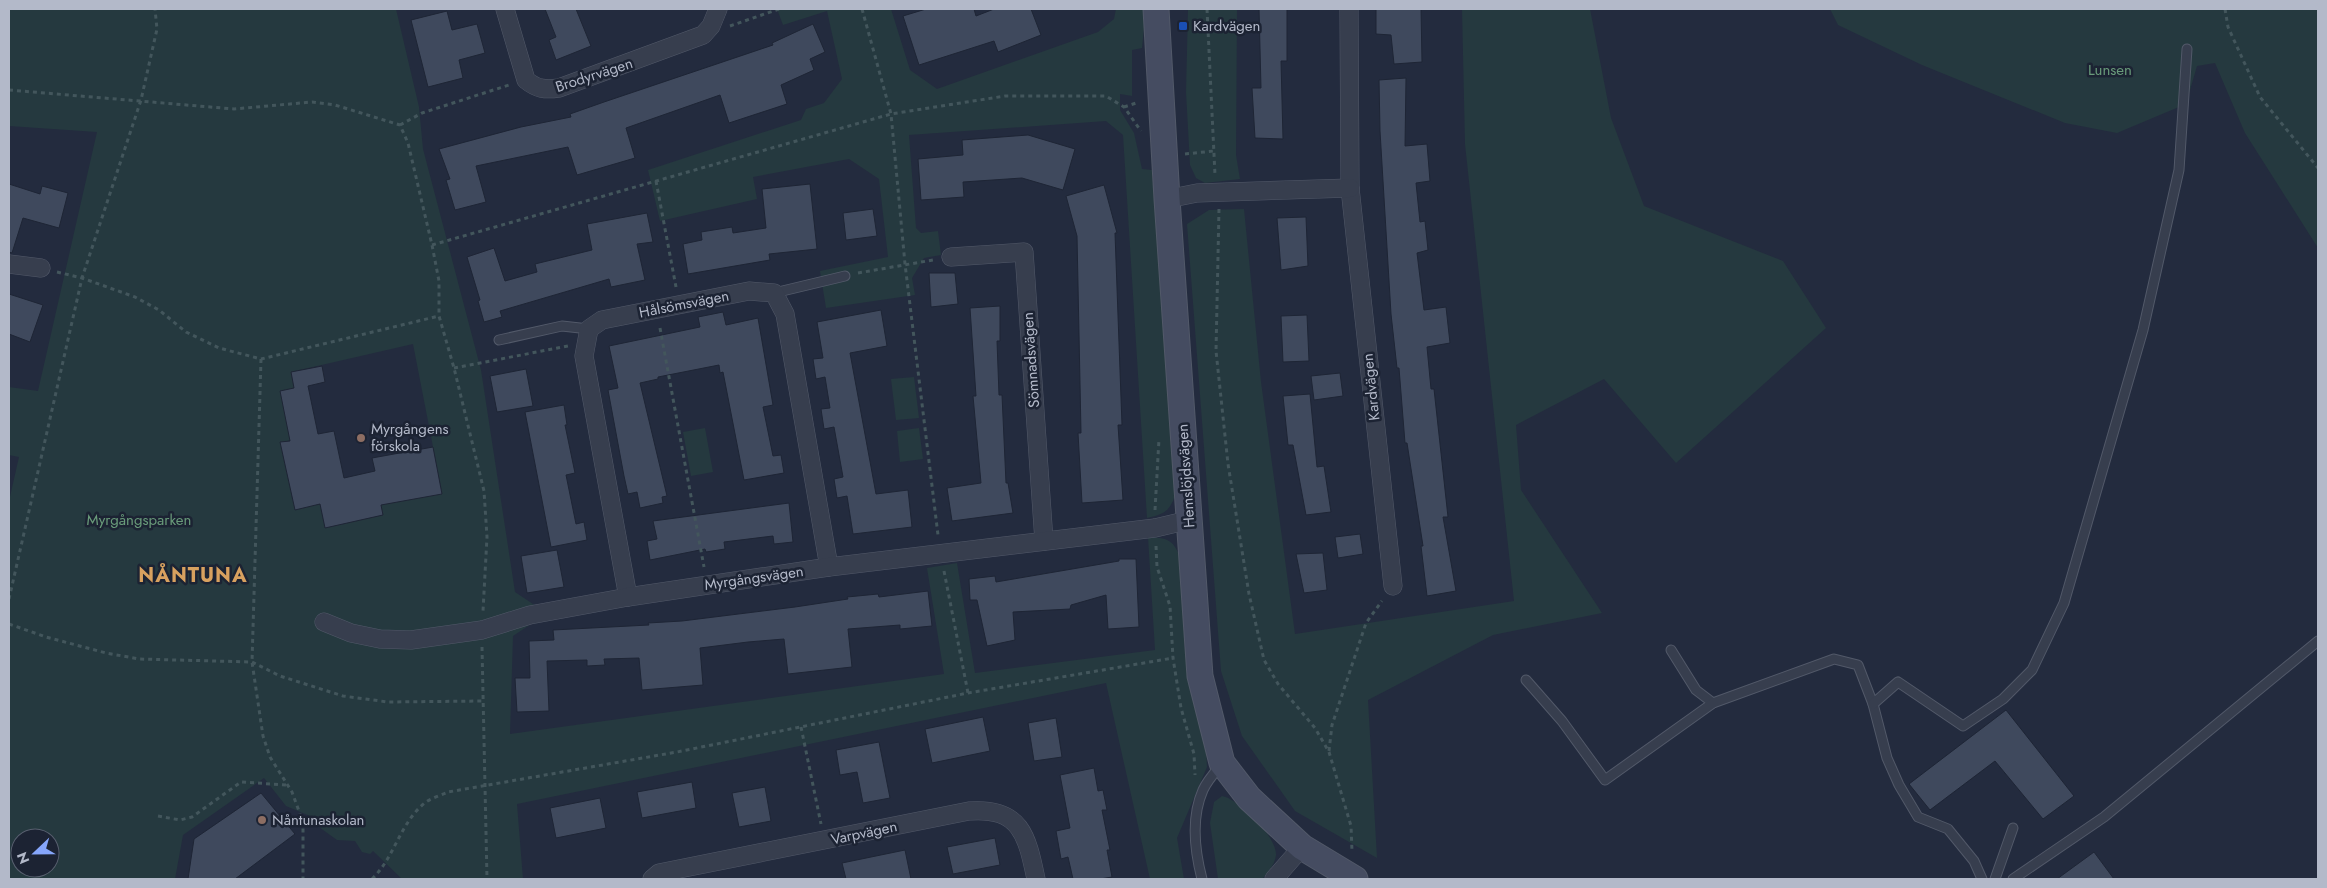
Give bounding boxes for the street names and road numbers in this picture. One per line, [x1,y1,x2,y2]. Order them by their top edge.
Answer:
street label: Brodyrvägen [552,52,636,98]
street label: Hålsömsvägen [637,284,731,324]
street label: Sömnadsvägen [1017,311,1045,409]
street label: Kardvägen [1357,352,1385,422]
street label: Hemslöjdsvägen [1171,423,1201,529]
street label: Myrgångsvägen [703,560,805,596]
street label: Varpvägen [829,815,899,851]

